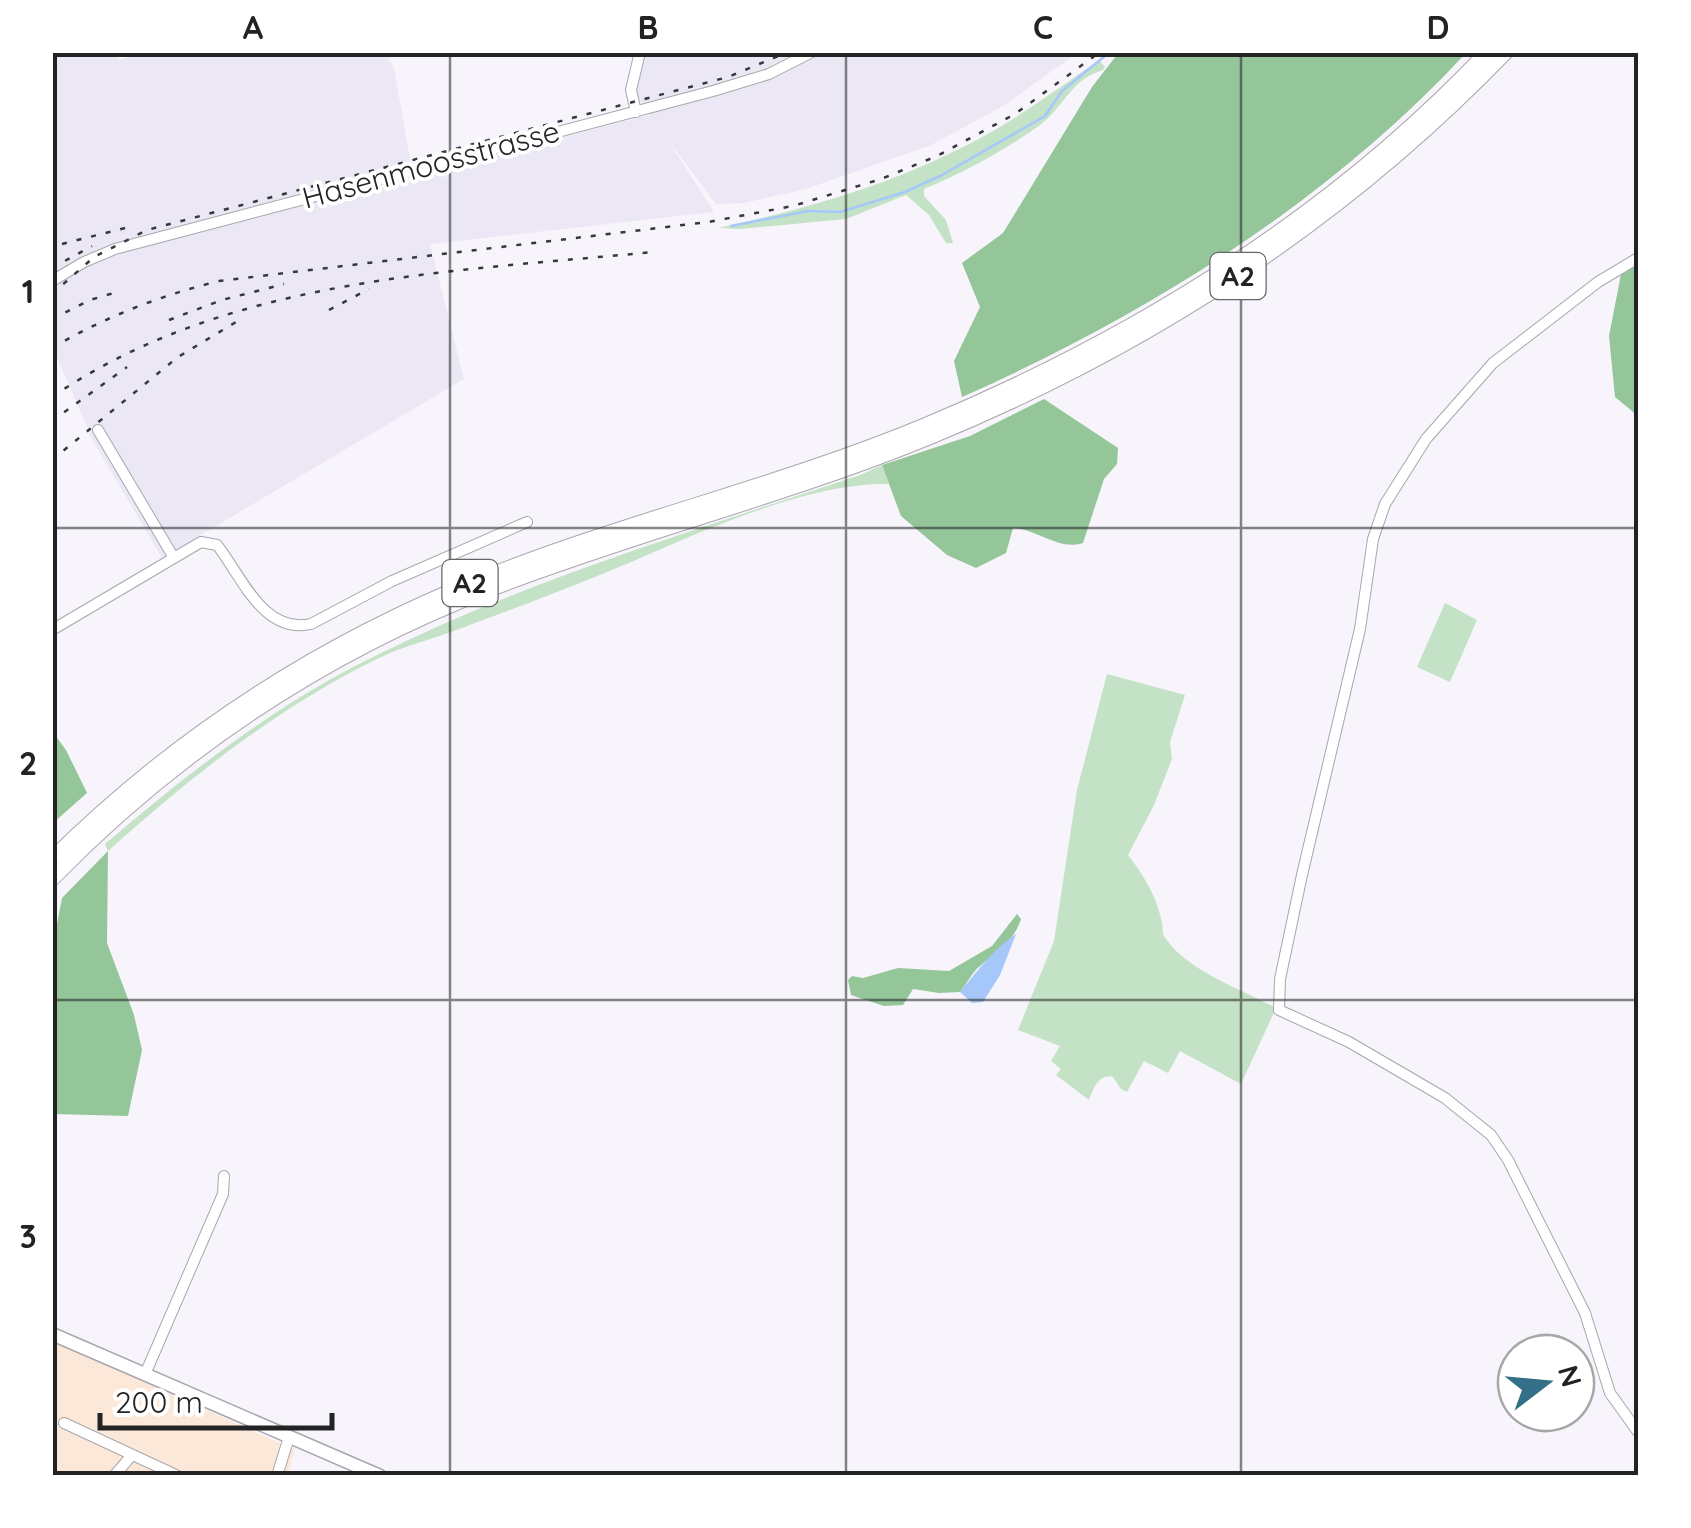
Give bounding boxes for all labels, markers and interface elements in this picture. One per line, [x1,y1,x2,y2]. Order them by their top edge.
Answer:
text: A [243,7,264,47]
text: B [638,7,658,47]
text: C [1033,7,1053,47]
text: D [1427,7,1449,47]
street label: Hasenmoosstrasse [298,111,563,217]
road number: A2 [1210,253,1266,299]
text: 1 [22,271,34,311]
road number: A2 [442,560,498,606]
text: 2 [19,743,37,783]
text: 3 [19,1216,37,1256]
north arrow [1496,1333,1596,1433]
text: N [1551,1361,1590,1391]
scale bar [100,1368,332,1430]
text: 200 m [115,1383,203,1421]

